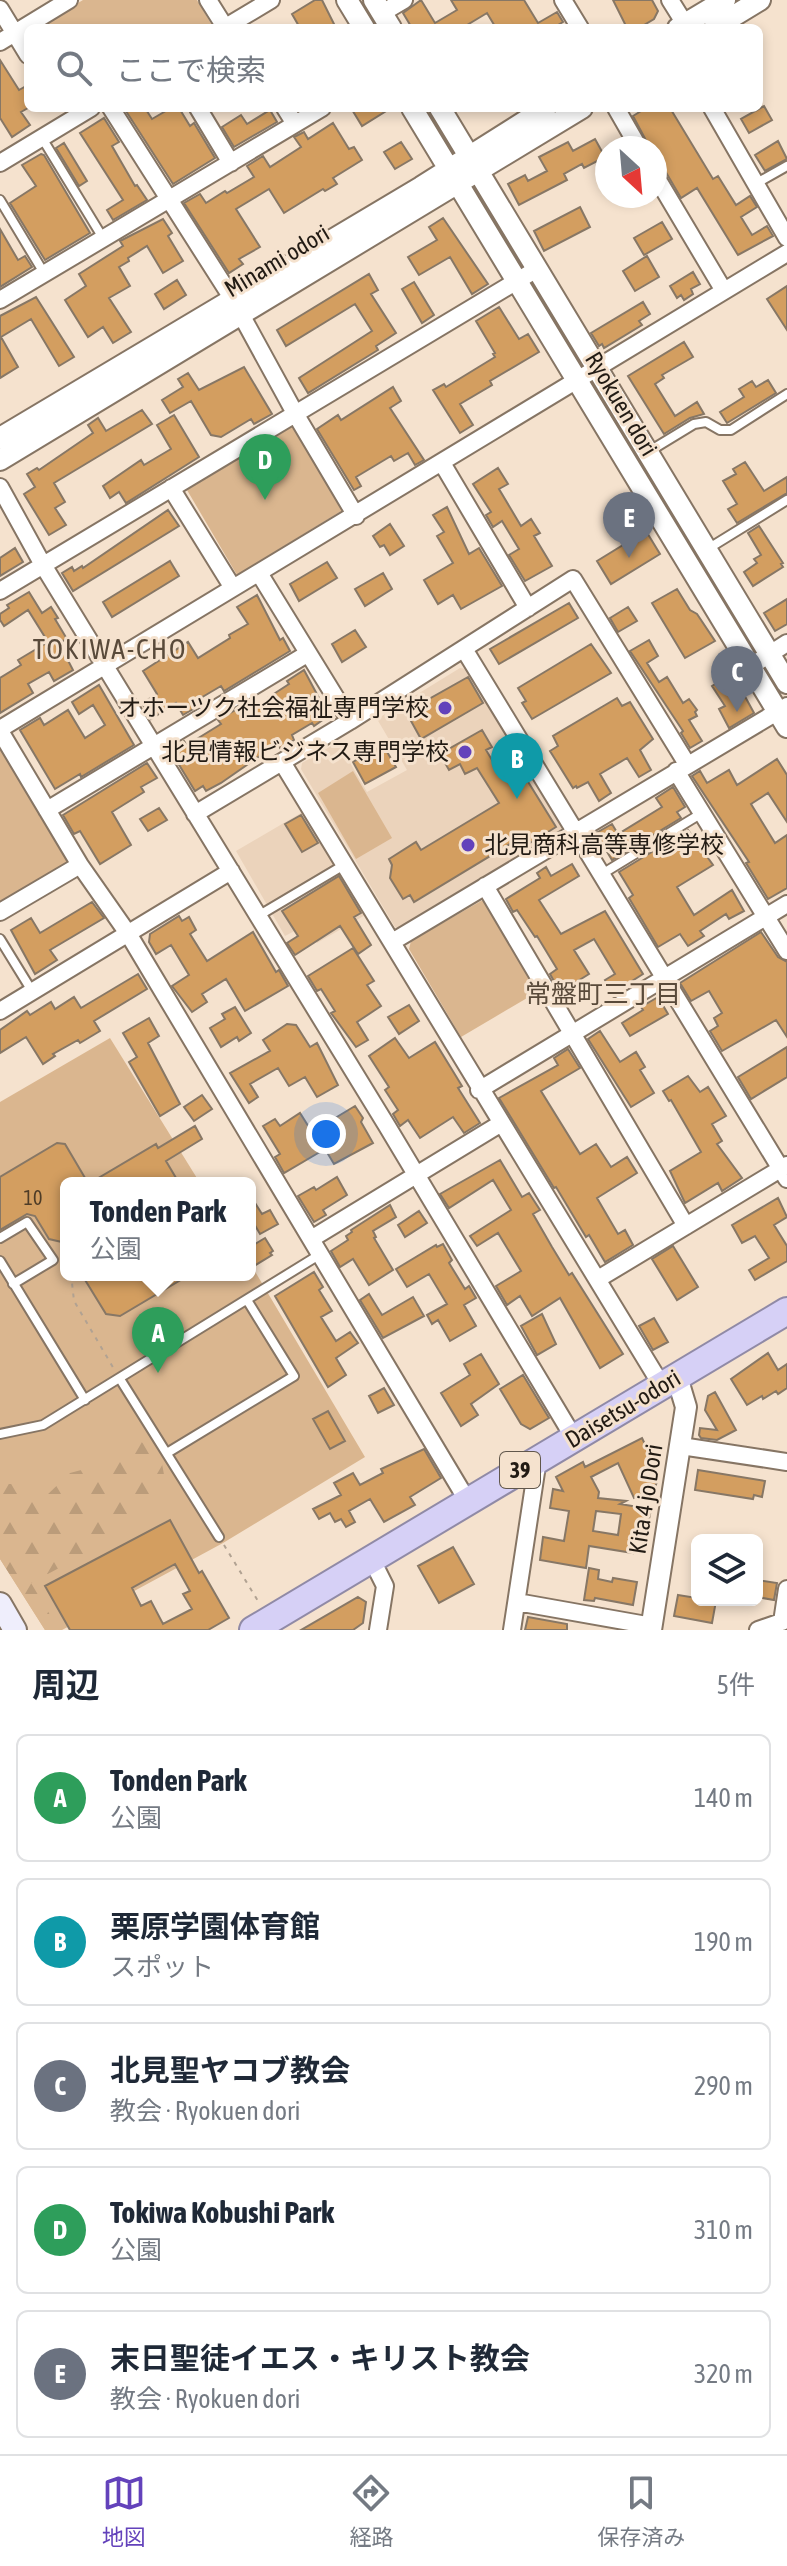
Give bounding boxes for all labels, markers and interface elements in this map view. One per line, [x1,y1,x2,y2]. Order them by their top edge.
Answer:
search box [24,24,763,112]
icon: search [52,46,96,90]
text: ここで検索 [116,53,266,87]
north arrow [595,136,667,208]
street label: Minami odori [220,219,334,302]
street label: Ryokuen dori [580,347,663,460]
pin: D [239,434,291,500]
pin: E [603,492,655,558]
district label: TOKIWA-CHO [33,633,187,665]
pin: C [711,646,763,712]
place label: オホーツク社会福祉専門学校 [117,694,429,721]
marker: オホーツク社会福祉専門学校 [436,699,454,717]
pin: B [491,733,543,799]
place label: 北見情報ビジネス専門学校 [161,738,449,765]
marker: 北見情報ビジネス専門学校 [456,743,474,761]
place label: 北見商科高等専修学校 [484,831,724,858]
marker: 北見商科高等専修学校 [459,836,477,854]
district label: 常盤町三丁目 [525,979,681,1009]
your location [306,1114,346,1154]
popup [60,1177,256,1281]
house number: 10 [24,1186,42,1209]
text: Tonden Park [90,1194,226,1228]
text: 公園 [90,1234,142,1264]
pin: A [132,1307,184,1373]
street label: Daisetsu-odori [561,1364,685,1453]
street label: Kita 4 jo Dori [624,1442,667,1556]
road number: 39 [500,1452,540,1488]
map controls [691,1534,763,1606]
button: layers [691,1534,763,1606]
text: 周辺 [32,1665,100,1704]
text: 5件 [717,1670,755,1700]
text: Tonden Park [110,1763,247,1797]
text: A [54,1783,66,1813]
text: 140 m [694,1783,753,1813]
text: 公園 [110,1803,162,1833]
text: 栗原学園体育館 [110,1909,320,1943]
text: B [54,1927,66,1957]
text: 190 m [694,1927,753,1957]
text: スポット [110,1952,214,1982]
text: 北見聖ヤコブ教会 [110,2053,350,2087]
text: C [54,2071,66,2101]
text: 290 m [694,2071,753,2101]
text: 教会 · Ryokuen dori [110,2096,301,2126]
text: Tokiwa Kobushi Park [110,2195,334,2229]
text: D [53,2215,67,2245]
text: 310 m [694,2215,753,2245]
text: 公園 [110,2235,162,2265]
text: 末日聖徒イエス・キリスト教会 [110,2341,530,2375]
text: E [54,2359,66,2389]
text: 320 m [694,2359,753,2389]
text: 教会 · Ryokuen dori [110,2384,301,2414]
tab: 地図 [102,2471,146,2551]
tab: 経路 [349,2471,393,2551]
tab: 保存済み [597,2471,685,2551]

